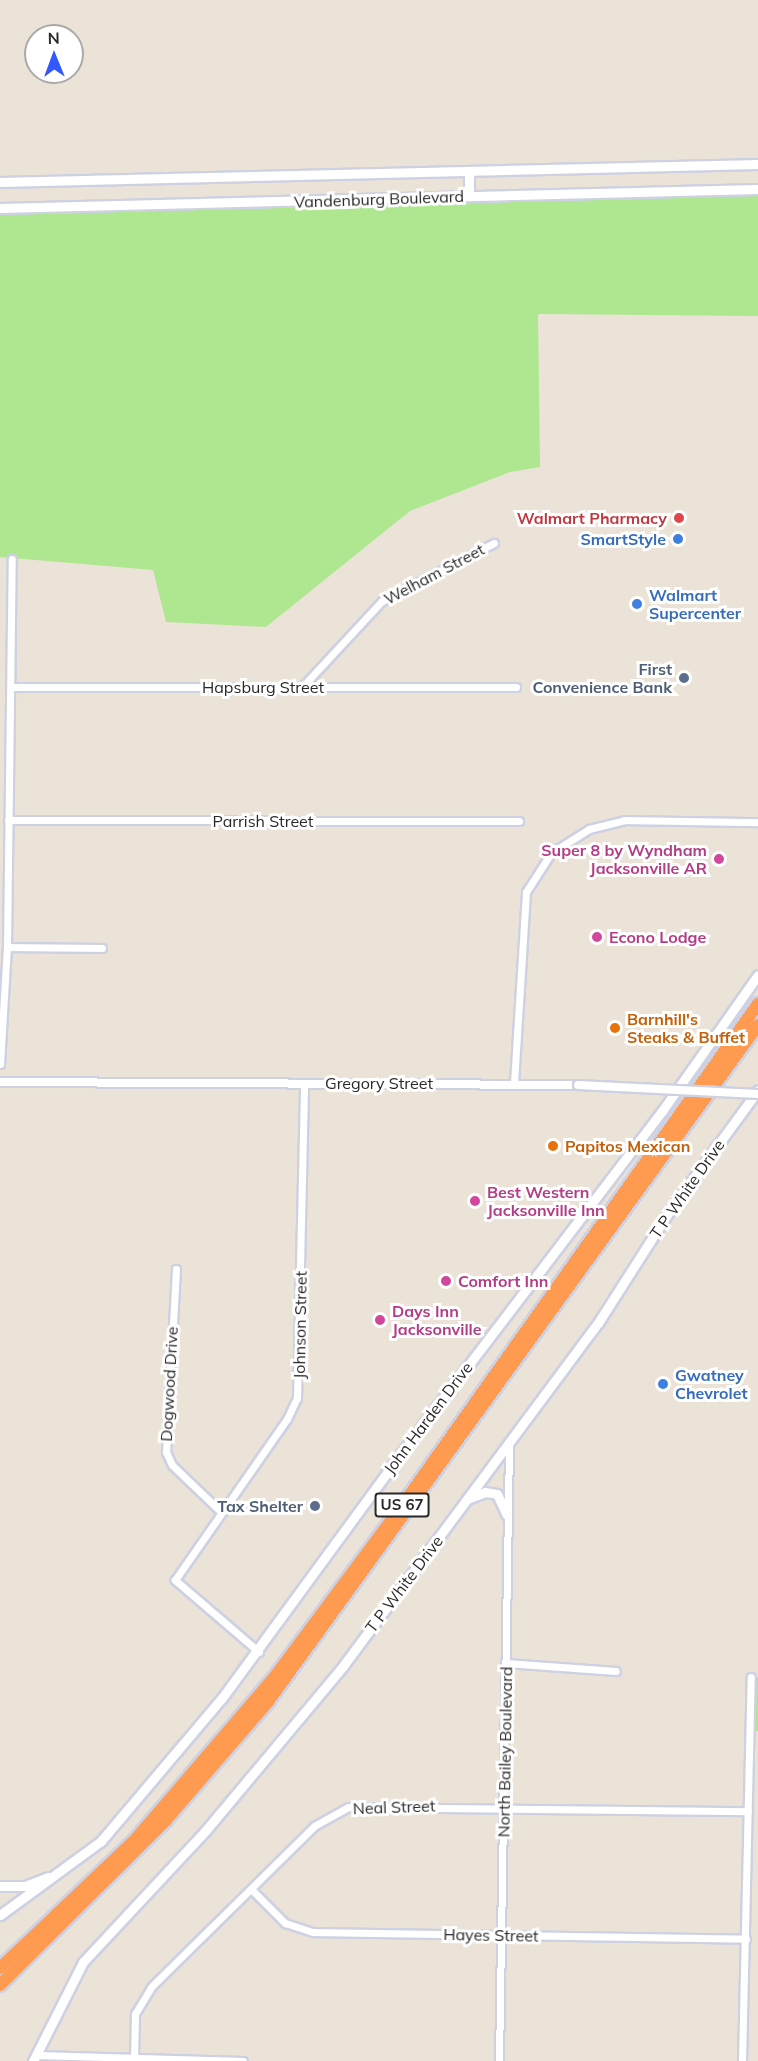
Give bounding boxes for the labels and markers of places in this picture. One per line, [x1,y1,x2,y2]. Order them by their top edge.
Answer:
place label: Walmart Pharmacy [517,508,667,528]
marker: Walmart Pharmacy [672,511,686,525]
place label: SmartStyle [581,529,666,549]
marker: SmartStyle [671,532,685,546]
place label: Walmart Supercenter [649,585,741,623]
marker: Walmart Supercenter [630,597,644,611]
place label: First Convenience Bank [533,659,672,697]
marker: First Convenience Bank [677,671,691,685]
place label: Super 8 by Wyndham Jacksonville AR [541,840,707,878]
marker: Super 8 by Wyndham Jacksonville AR [712,852,726,866]
place label: Econo Lodge [609,927,706,947]
marker: Econo Lodge [590,930,604,944]
place label: Barnhill's Steaks & Buffet [627,1009,745,1047]
marker: Barnhill's Steaks & Buffet [608,1021,622,1035]
place label: Papitos Mexican [565,1136,690,1156]
marker: Papitos Mexican [546,1139,560,1153]
place label: Best Western Jacksonville Inn [487,1182,605,1220]
marker: Best Western Jacksonville Inn [468,1194,482,1208]
place label: Comfort Inn [458,1271,548,1291]
marker: Comfort Inn [439,1274,453,1288]
place label: Days Inn Jacksonville [392,1301,482,1339]
marker: Days Inn Jacksonville [373,1313,387,1327]
place label: Gwatney Chevrolet [675,1365,748,1403]
marker: Gwatney Chevrolet [656,1377,670,1391]
place label: Tax Shelter [217,1496,303,1516]
marker: Tax Shelter [308,1499,322,1513]

